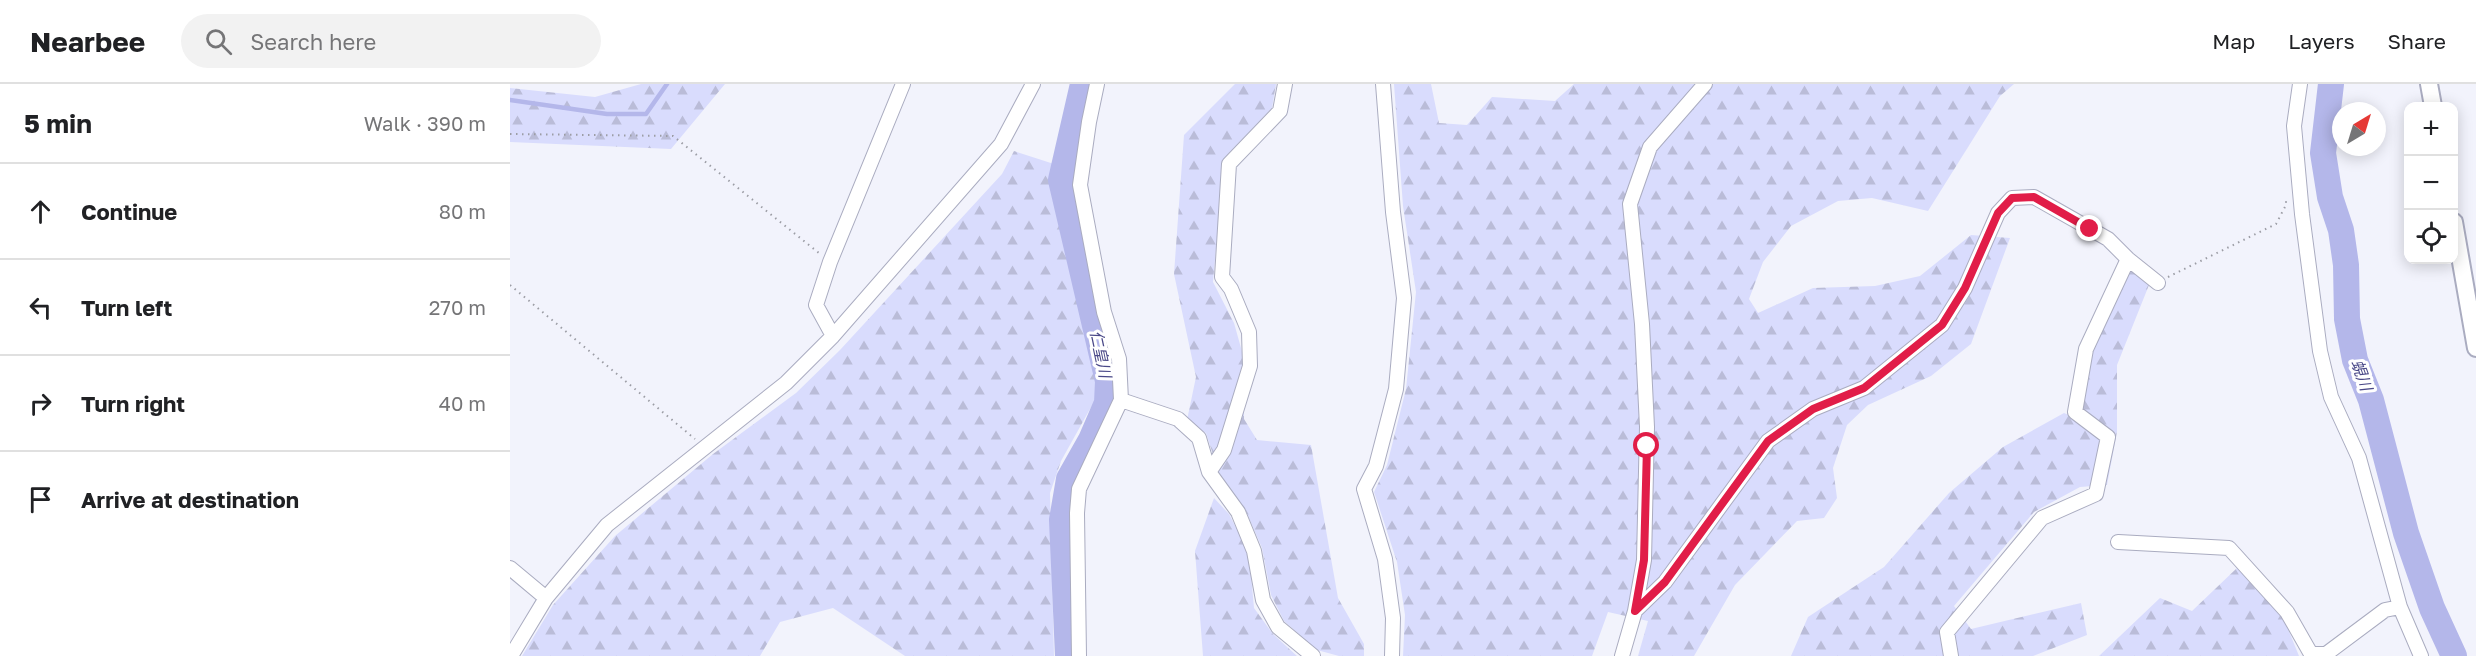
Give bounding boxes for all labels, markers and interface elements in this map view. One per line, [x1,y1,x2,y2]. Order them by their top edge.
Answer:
search box [181,14,601,68]
text: Nearbee [30,25,145,58]
icon: search [202,25,235,58]
text: Search here [250,28,376,55]
text: Map [2212,28,2255,54]
text: Layers [2288,28,2355,54]
text: Share [2388,28,2446,54]
north arrow [2332,102,2386,156]
map controls [2404,102,2458,264]
button: + [2404,102,2458,156]
text: 5 min [24,108,92,139]
text: Walk · 390 m [364,111,486,135]
button: − [2404,156,2458,210]
icon: ahead [24,195,57,228]
text: Continue [81,198,177,225]
text: 80 m [439,199,486,223]
button: locate [2404,210,2458,264]
route end [2076,215,2102,241]
icon: left [24,291,57,324]
text: Turn left [81,294,172,321]
text: 270 m [429,295,486,319]
water label: 仁皇川 [1086,328,1116,382]
water label: 蜆川 [2347,357,2378,395]
icon: right [24,387,57,420]
text: Turn right [81,390,185,417]
text: 40 m [439,391,486,415]
route start [1633,432,1659,458]
icon: arrive [24,483,57,516]
text: Arrive at destination [81,486,299,513]

